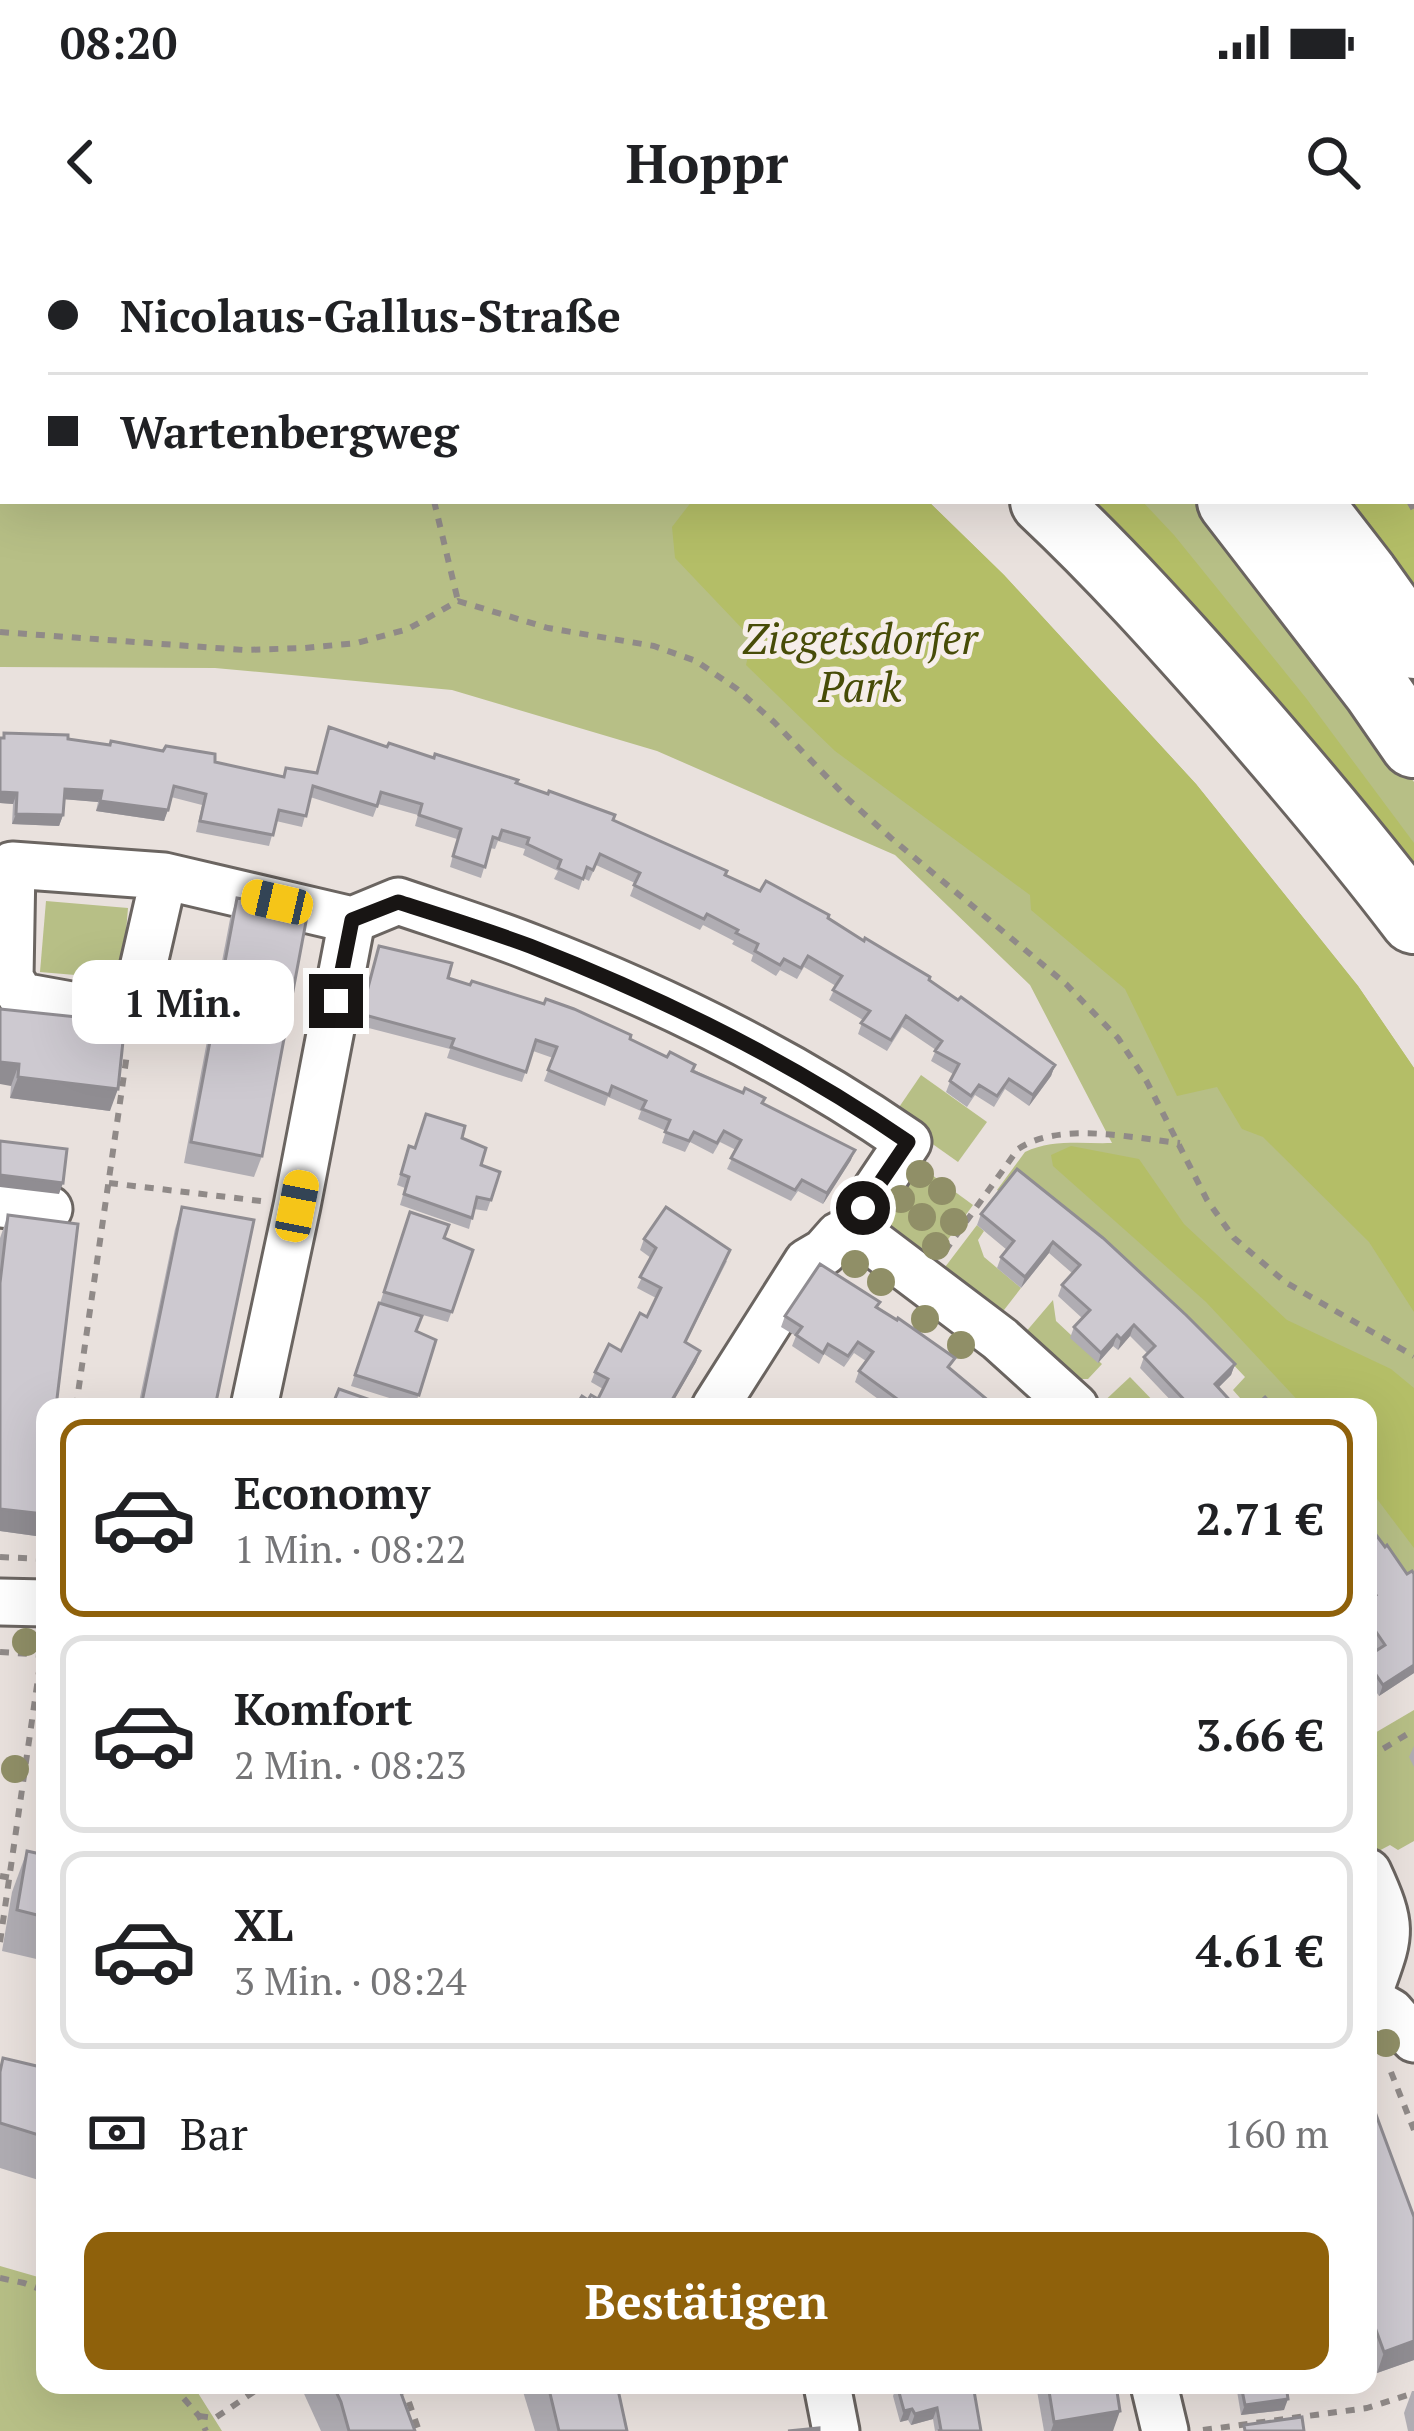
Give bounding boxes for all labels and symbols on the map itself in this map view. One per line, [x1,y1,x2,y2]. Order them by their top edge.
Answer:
park label: Ziegetsdorfer Park [742,610,979,714]
car [238,876,316,928]
callout: 1 Min. [72,959,294,1043]
route end [309,974,363,1028]
car [272,1167,322,1245]
route start [836,1181,890,1235]

